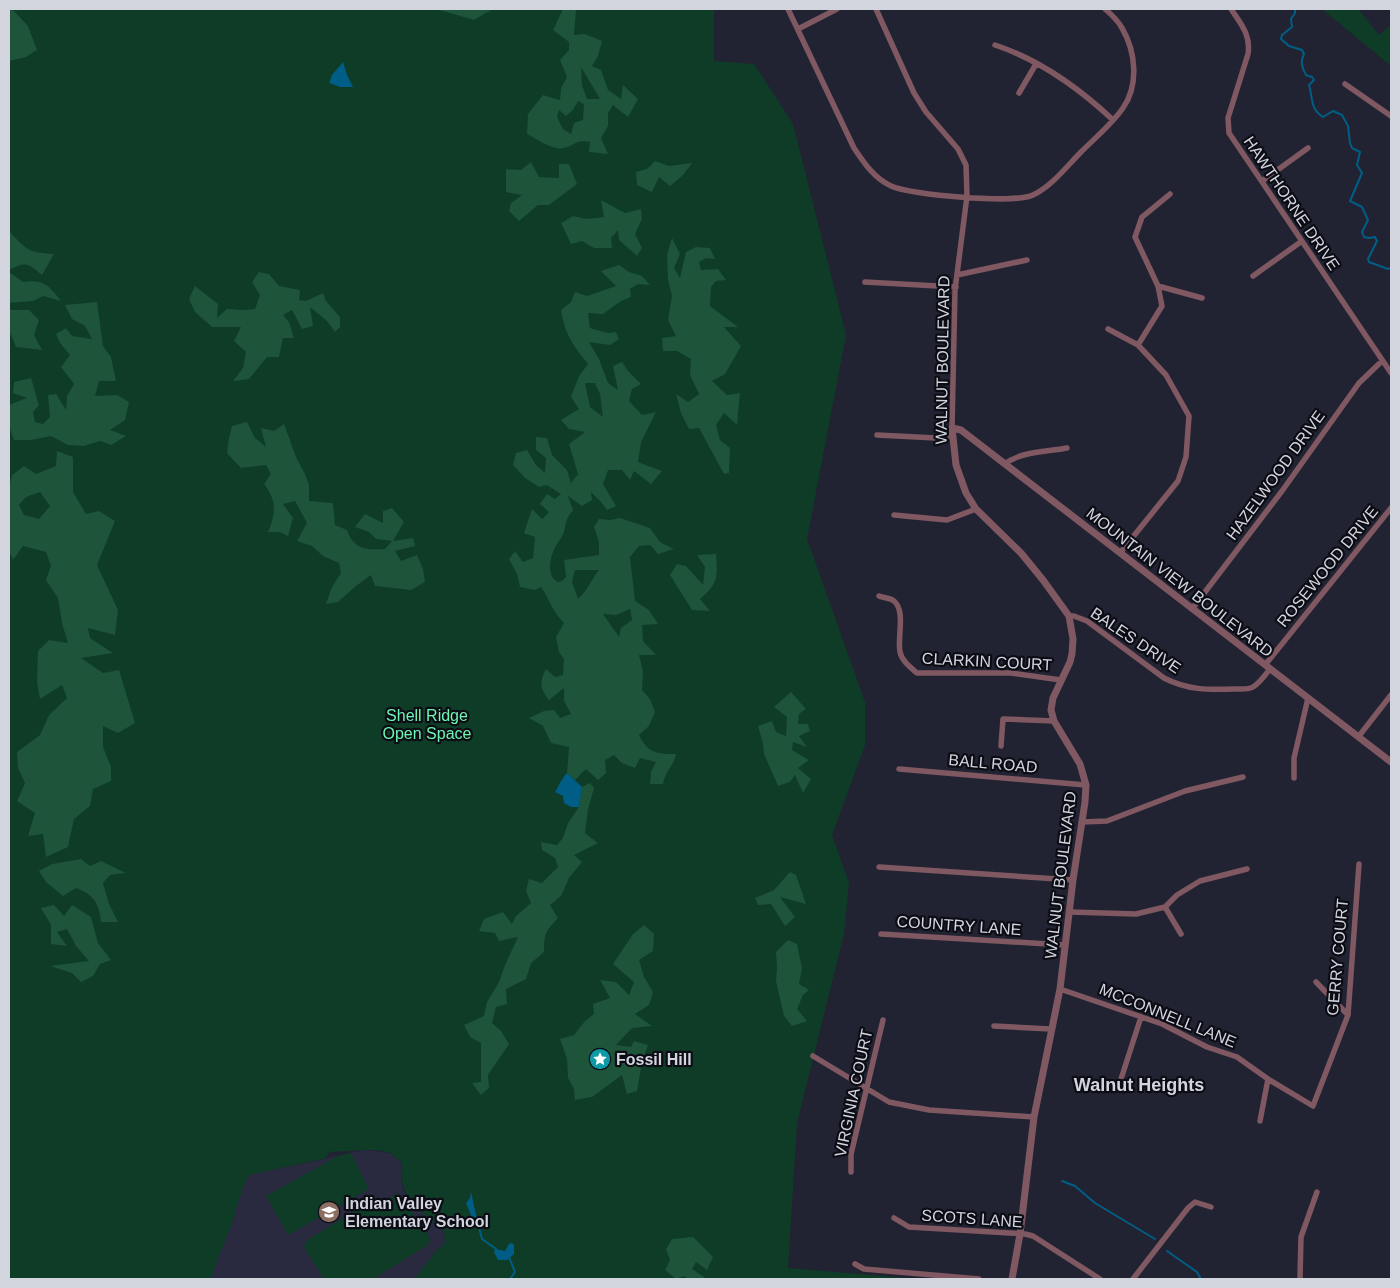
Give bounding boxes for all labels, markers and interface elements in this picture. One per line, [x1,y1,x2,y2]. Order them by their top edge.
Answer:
street label: HAWTHORNE DRIVE [1240,133,1343,273]
street label: WALNUT BOULEVARD [933,276,952,444]
street label: HAZELWOOD DRIVE [1223,407,1328,543]
street label: ROSEWOOD DRIVE [1274,503,1381,630]
street label: MOUNTAIN VIEW BOULEVARD [1083,504,1276,660]
street label: BALES DRIVE [1087,604,1184,677]
street label: CLARKIN COURT [921,650,1053,673]
park label: Shell Ridge Open Space [383,707,472,742]
street label: BALL ROAD [948,751,1038,776]
street label: WALNUT BOULEVARD [1042,790,1079,960]
street label: GERRY COURT [1324,898,1351,1016]
street label: COUNTRY LANE [896,913,1022,938]
street label: MCCONNELL LANE [1097,980,1239,1051]
street label: VIRGINIA COURT [832,1027,875,1159]
place icon: Fossil Hill [588,1047,612,1071]
place label: Fossil Hill [616,1051,692,1068]
district label: Walnut Heights [1074,1075,1204,1095]
place label: Indian Valley Elementary School [345,1195,489,1230]
school or university icon: Indian Valley Elementary School [317,1200,341,1224]
street label: SCOTS LANE [921,1206,1023,1231]

